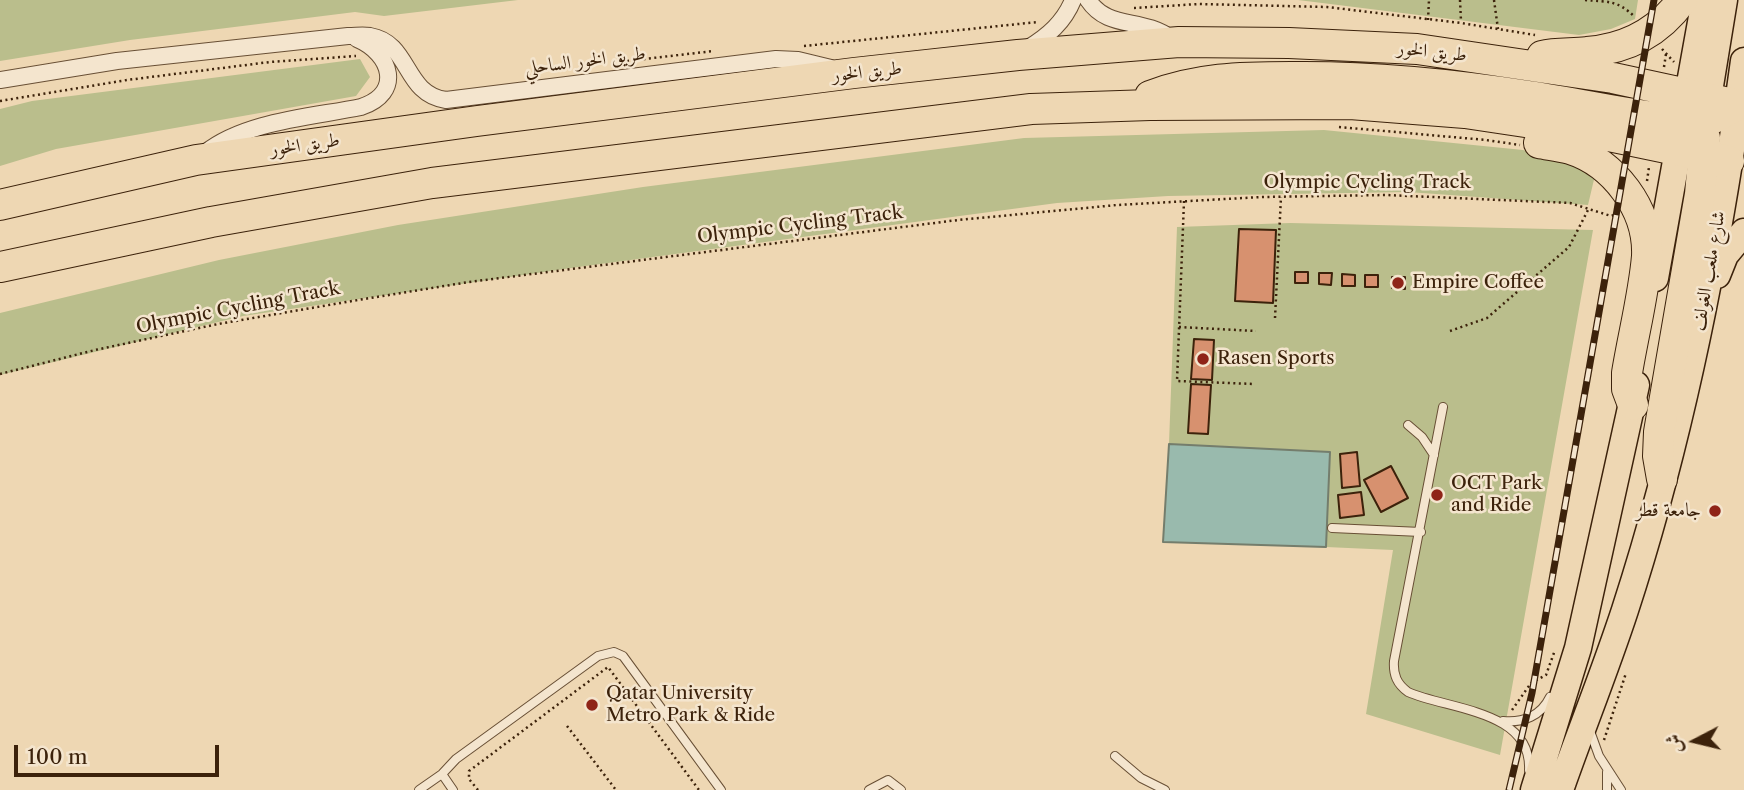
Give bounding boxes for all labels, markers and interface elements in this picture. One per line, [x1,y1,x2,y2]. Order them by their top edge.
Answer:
street label: طريق الخور [1396,37,1468,67]
street label: طريق الخور الساحلي [523,42,647,80]
street label: طريق الخور [831,57,903,87]
street label: طريق الخور [269,129,341,161]
street label: Olympic Cycling Track [1264,172,1470,194]
street label: Olympic Cycling Track [696,201,904,249]
street label: شارع ملعب الغولف [1687,209,1731,333]
place label: Empire Coffee [1412,272,1544,294]
marker: Empire Coffee [1390,275,1406,291]
street label: Olympic Cycling Track [134,277,342,339]
place label: Rasen Sports [1217,348,1334,370]
marker: Rasen Sports [1195,351,1211,367]
place label: OCT Park and Ride [1451,473,1542,517]
marker: OCT Park and Ride [1429,487,1445,503]
place label: جامعة قطر [1636,500,1701,522]
marker: جامعة قطر [1707,503,1723,519]
place label: Qatar University Metro Park & Ride [606,683,775,727]
marker: Qatar University Metro Park & Ride [584,697,600,713]
north arrow [1660,706,1730,776]
scale bar [18,730,222,774]
text: ش [1661,733,1686,754]
text: 100 m [27,744,88,769]

